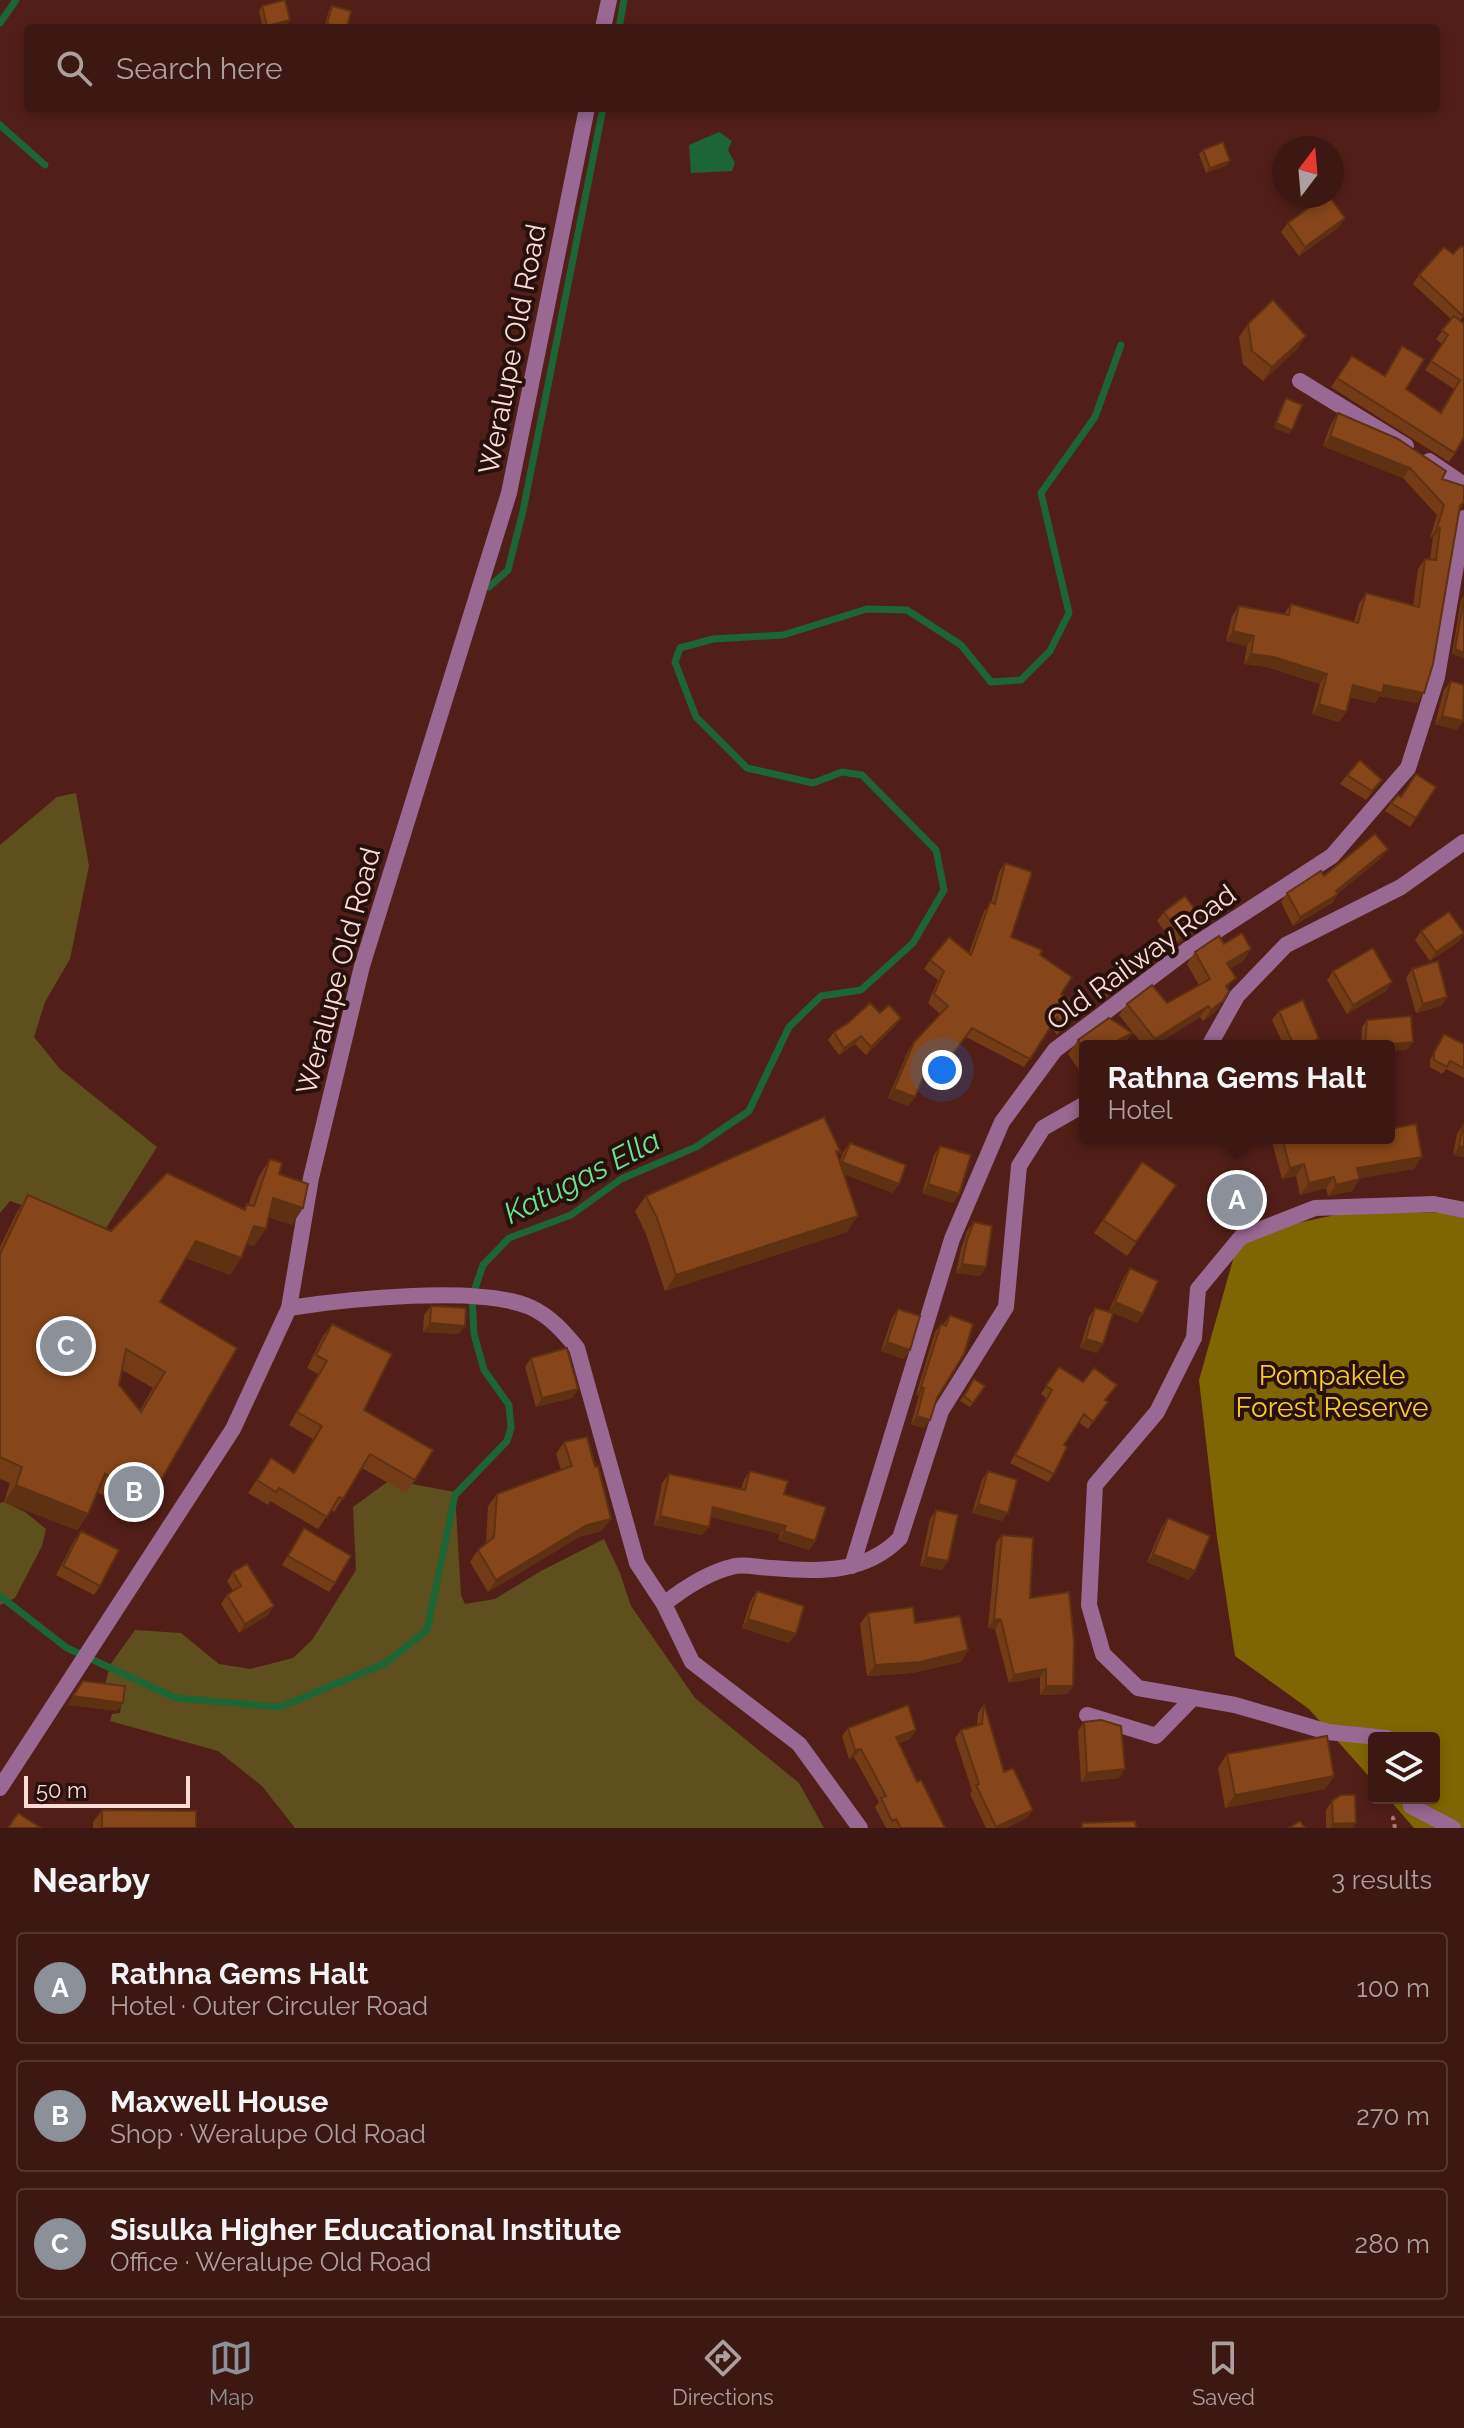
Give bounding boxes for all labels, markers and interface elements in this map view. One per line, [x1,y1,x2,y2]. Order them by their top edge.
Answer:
search box [24,24,1440,112]
icon: search [52,46,96,90]
text: Search here [116,51,283,86]
north arrow [1272,136,1344,208]
street label: Weralupe Old Road [472,221,553,477]
street label: Weralupe Old Road [290,844,387,1098]
street label: Old Railway Road [1040,878,1242,1037]
popup [1079,1040,1395,1144]
your location [922,1050,962,1090]
text: Rathna Gems Halt [1108,1060,1366,1095]
text: Hotel [1108,1095,1173,1125]
water label: Katugas Ella [498,1122,666,1231]
pin: A [1211,1170,1263,1230]
pin: C [40,1316,92,1376]
park label: Pompakele Forest Reserve [1235,1359,1429,1424]
pin: B [108,1462,160,1522]
map controls [1368,1732,1440,1804]
button: layers [1368,1732,1440,1804]
scale bar [24,1772,190,1808]
text: 50 m [36,1777,87,1803]
text: Nearby [32,1860,150,1900]
text: 3 results [1331,1865,1432,1895]
text: Rathna Gems Halt [110,1956,369,1991]
text: A [51,1973,69,2003]
text: 100 m [1357,1973,1430,2003]
text: Hotel · Outer Circuler Road [110,1991,428,2021]
text: Maxwell House [110,2084,329,2119]
text: B [51,2101,69,2131]
text: 270 m [1356,2101,1430,2131]
text: Shop · Weralupe Old Road [110,2119,426,2149]
text: Sisulka Higher Educational Institute [110,2212,621,2247]
text: C [51,2229,69,2259]
text: 280 m [1355,2229,1430,2259]
text: Office · Weralupe Old Road [110,2247,431,2277]
tab: Map [209,2336,254,2410]
tab: Directions [672,2336,774,2410]
tab: Saved [1192,2336,1255,2410]

